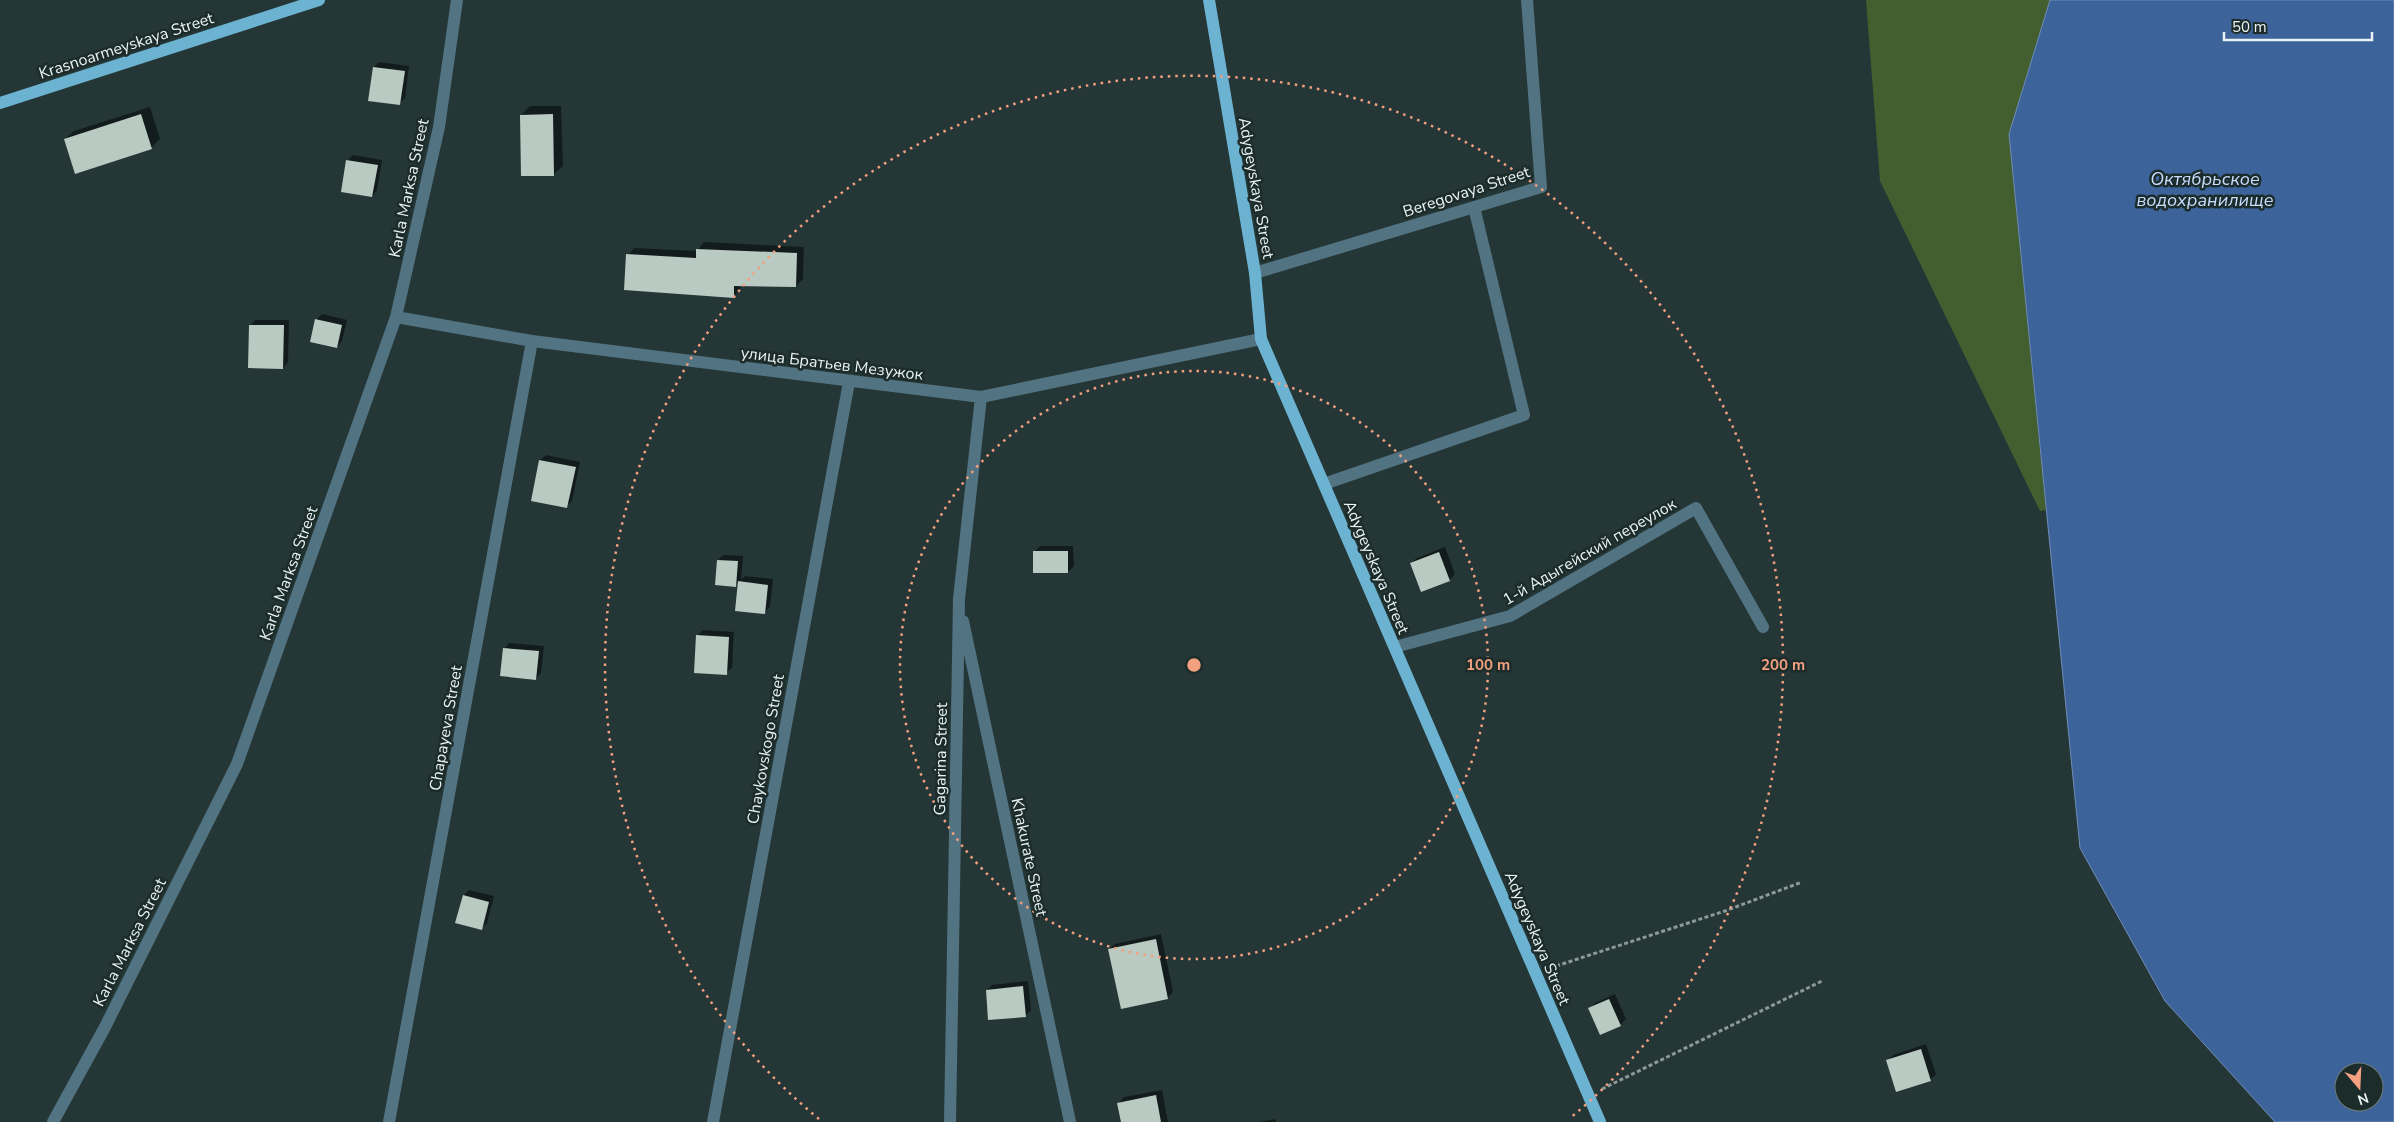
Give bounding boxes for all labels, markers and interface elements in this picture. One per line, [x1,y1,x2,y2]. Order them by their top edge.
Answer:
street label: Krasnoarmeyskaya Street [36,7,217,85]
scale bar [2224,10,2372,42]
text: 50 m [2232,17,2267,37]
street label: Karla Marksa Street [384,116,435,260]
street label: Adygeyskaya Street [1233,116,1279,261]
street label: Beregovaya Street [1400,161,1533,223]
water label: Октябрьское водохранилище [2136,167,2274,212]
street label: улица Братьев Мезужок [740,342,925,386]
street label: 1-й Адыгейский переулок [1499,493,1681,611]
street label: Adygeyskaya Street [1338,497,1414,638]
street label: Karla Marksa Street [254,503,324,643]
text: 100 m [1466,655,1510,675]
text: 200 m [1761,655,1805,675]
centre of rings [1185,656,1203,674]
street label: Chapayeva Street [424,663,468,793]
street label: Chaykovskogo Street [742,672,790,826]
street label: Gagarina Street [929,702,953,816]
street label: Khakurate Street [1006,796,1052,919]
street label: Adygeyskaya Street [1499,868,1575,1009]
street label: Karla Marksa Street [88,874,172,1010]
north arrow [2334,1062,2384,1112]
text: N [2355,1088,2371,1110]

